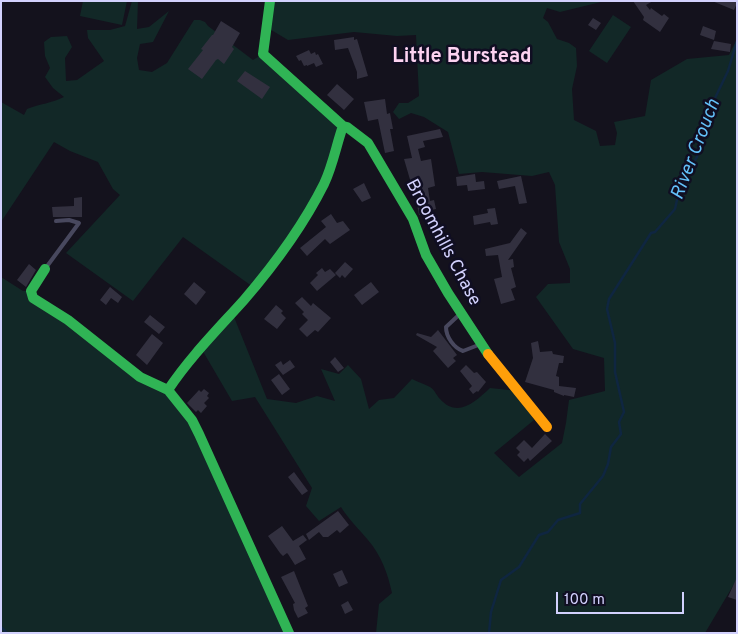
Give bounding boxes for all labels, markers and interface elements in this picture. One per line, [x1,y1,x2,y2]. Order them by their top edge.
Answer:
district label: Little Burstead [392,46,532,70]
water label: River Crouch [667,97,727,203]
street label: Broomhills Chase [400,176,484,310]
scale bar [558,582,686,614]
text: 100 m [564,591,605,610]

